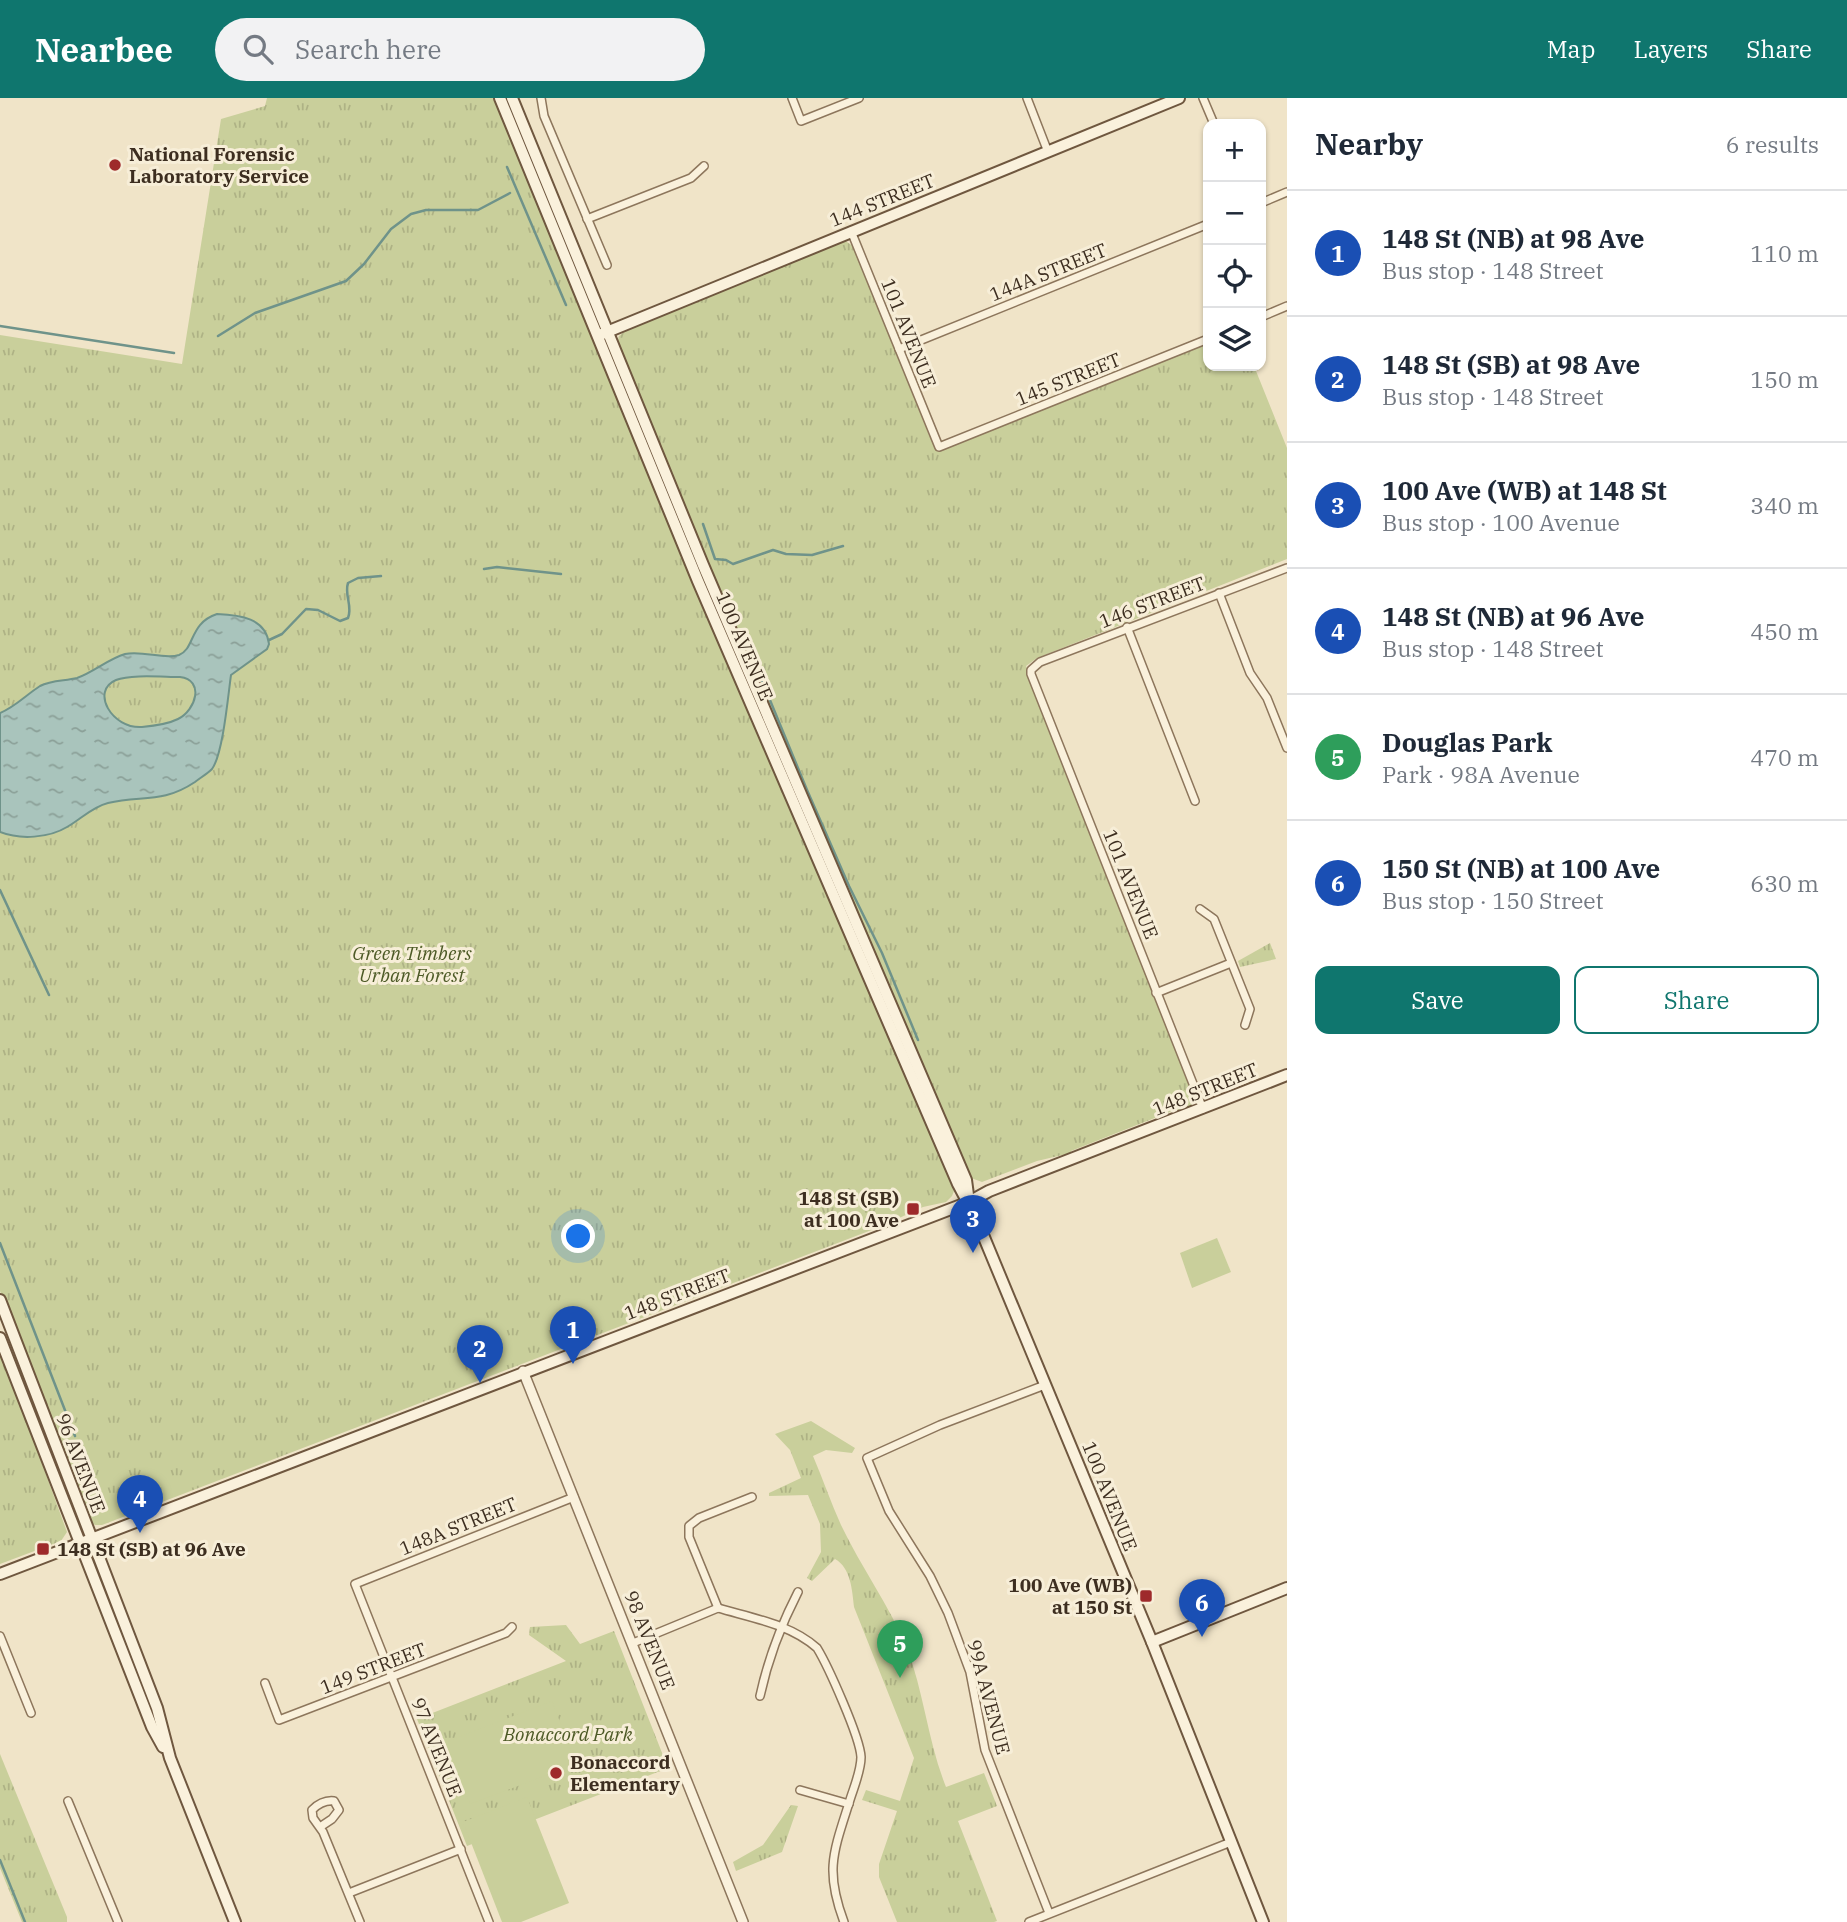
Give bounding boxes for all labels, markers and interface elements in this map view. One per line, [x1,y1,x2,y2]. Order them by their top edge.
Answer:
search box [215,18,705,81]
text: Nearbee [35,28,173,71]
icon: search [239,30,277,68]
text: Search here [295,32,441,66]
text: Map [1547,33,1595,65]
text: Layers [1633,33,1708,65]
text: Share [1746,33,1812,65]
map controls [1203,119,1266,371]
button: + [1203,119,1266,182]
text: Nearby [1315,124,1423,163]
text: 6 results [1726,129,1819,159]
place label: National Forensic Laboratory Service [129,142,309,188]
marker: National Forensic Laboratory Service [107,157,123,173]
street label: 144 STREET [826,168,938,232]
button: − [1203,182,1266,245]
text: 148 St (NB) at 98 Ave [1382,221,1645,255]
street label: 144A STREET [986,238,1110,306]
text: 1 [1331,238,1345,268]
text: 110 m [1750,238,1819,268]
button: locate [1203,245,1266,308]
text: Bus stop · 148 Street [1382,255,1604,285]
street label: 101 AVENUE [876,275,942,391]
button: layers [1203,308,1266,371]
street label: 145 STREET [1012,347,1124,411]
text: 148 St (SB) at 98 Ave [1382,347,1640,381]
text: 2 [1331,364,1345,394]
text: 150 m [1750,364,1819,394]
text: Bus stop · 148 Street [1382,381,1604,411]
text: 100 Ave (WB) at 148 St [1382,473,1667,507]
text: 3 [1331,490,1345,520]
text: 340 m [1750,490,1819,520]
text: Bus stop · 100 Avenue [1382,507,1620,537]
street label: 146 STREET [1096,571,1208,633]
street label: 100 AVENUE [711,588,779,704]
text: 148 St (NB) at 96 Ave [1382,599,1645,633]
text: 4 [1331,616,1345,646]
text: 450 m [1750,616,1819,646]
text: Bus stop · 148 Street [1382,633,1604,663]
text: Douglas Park [1382,725,1552,759]
text: 5 [1331,742,1345,772]
text: 470 m [1750,742,1819,772]
text: Park · 98A Avenue [1382,759,1580,789]
street label: 101 AVENUE [1098,826,1164,942]
text: 150 St (NB) at 100 Ave [1382,851,1660,885]
text: 6 [1331,868,1345,898]
text: 630 m [1750,868,1819,898]
text: Bus stop · 150 Street [1382,885,1604,915]
park label: Green Timbers Urban Forest [352,941,472,987]
button: Save [1315,966,1560,1034]
button: Share [1574,966,1819,1034]
street label: 148 STREET [1149,1057,1261,1121]
place label: 148 St (SB) at 100 Ave [798,1186,899,1232]
pin: 3 [950,1195,996,1253]
marker: 148 St (SB) at 100 Ave [905,1201,921,1217]
your location [561,1219,595,1253]
street label: 148 STREET [621,1263,733,1325]
pin: 1 [550,1306,596,1364]
pin: 2 [457,1325,503,1383]
street label: 96 AVENUE [51,1410,111,1516]
street label: 100 AVENUE [1077,1438,1143,1554]
pin: 4 [117,1475,163,1533]
street label: 148A STREET [396,1492,520,1560]
place label: 148 St (SB) at 96 Ave [57,1537,246,1561]
marker: 148 St (SB) at 96 Ave [35,1541,51,1557]
place label: 100 Ave (WB) at 150 St [1008,1573,1132,1619]
pin: 6 [1179,1579,1225,1637]
street label: 98 AVENUE [619,1587,681,1693]
marker: 100 Ave (WB) at 150 St [1138,1588,1154,1604]
pin: 5 [877,1620,923,1678]
street label: 149 STREET [317,1637,429,1699]
street label: 99A AVENUE [962,1637,1016,1757]
street label: 97 AVENUE [406,1694,468,1800]
park label: Bonaccord Park [502,1722,634,1746]
place label: Bonaccord Elementary [570,1750,680,1796]
marker: Bonaccord Elementary [548,1765,564,1781]

